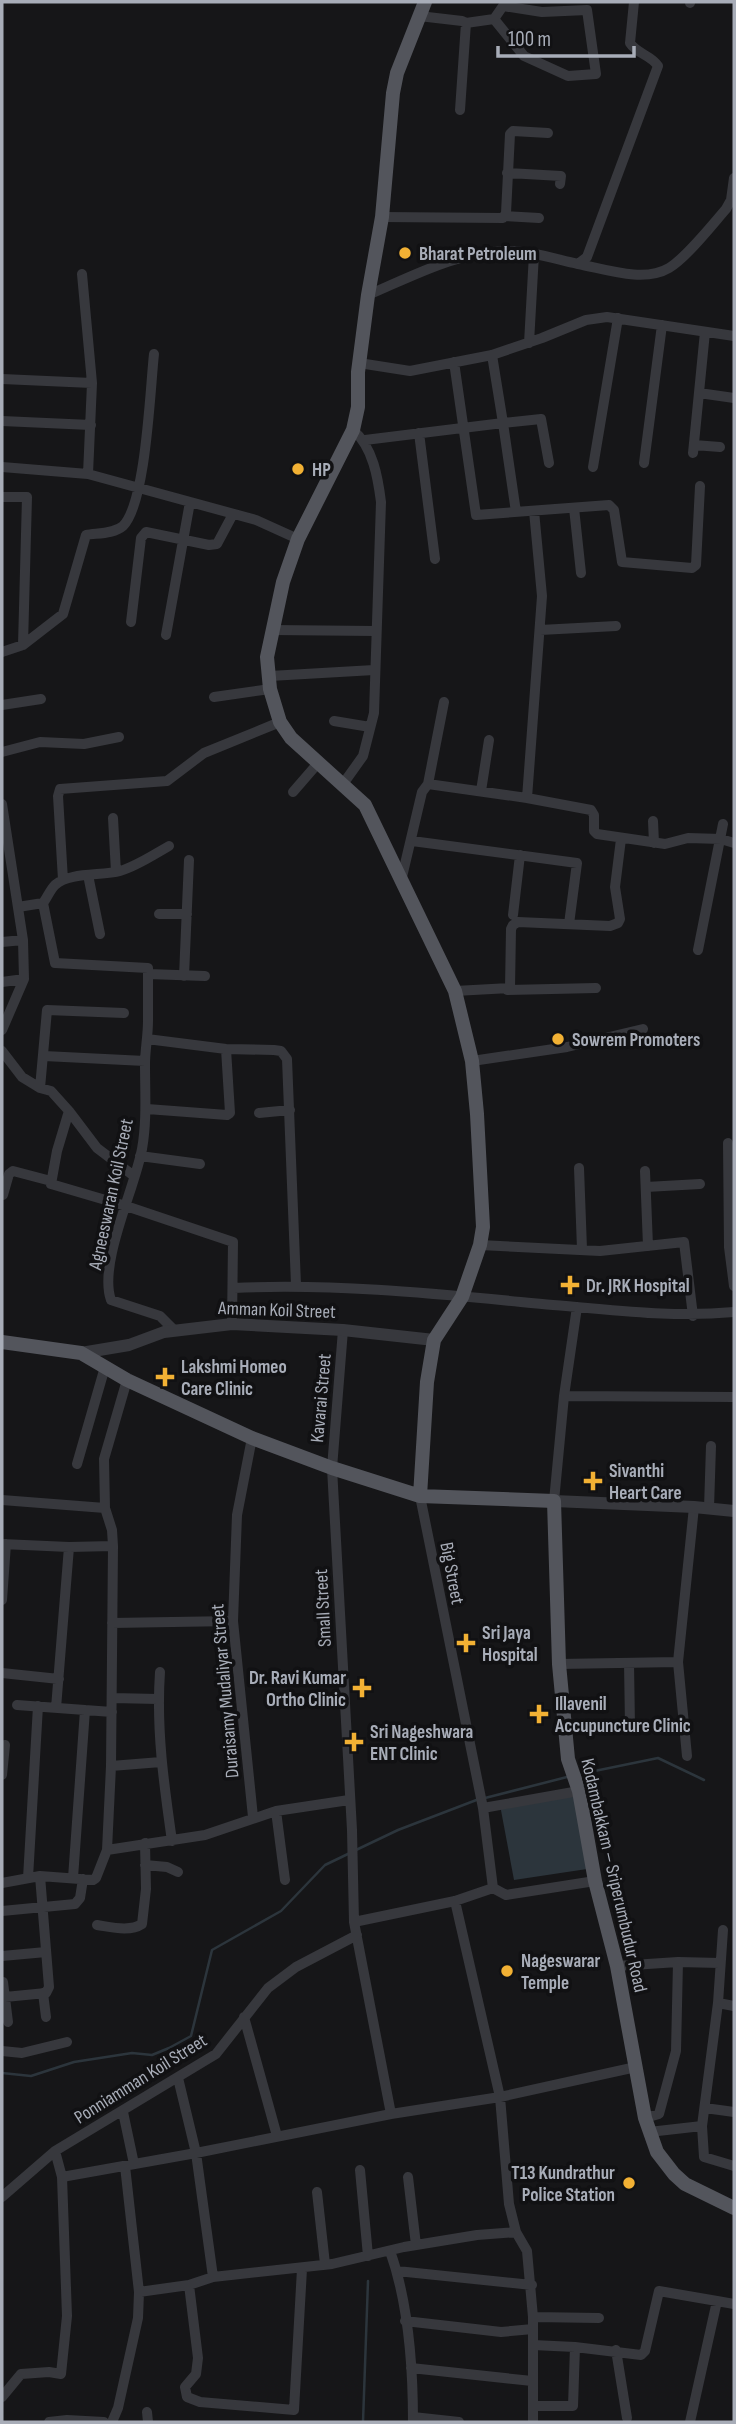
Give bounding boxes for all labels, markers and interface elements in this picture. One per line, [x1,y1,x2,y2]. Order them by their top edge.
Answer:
scale bar [498,14,634,58]
text: 100 m [508,27,551,52]
place label: Bharat Petroleum [419,243,537,266]
marker: Bharat Petroleum [397,245,413,261]
place label: HP [312,459,331,482]
marker: HP [290,461,306,477]
place label: Sowrem Promoters [572,1029,700,1052]
marker: Sowrem Promoters [550,1031,566,1047]
street label: Agneeswaran Koil Street [84,1116,139,1273]
marker: Dr. JRK Hospital [560,1275,580,1295]
place label: Dr. JRK Hospital [586,1275,690,1298]
street label: Amman Koil Street [217,1297,336,1324]
street label: Kavarai Street [306,1353,337,1444]
place label: Lakshmi Homeo Care Clinic [181,1356,287,1401]
marker: Lakshmi Homeo Care Clinic [155,1367,175,1387]
place label: Sivanthi Heart Care [609,1460,682,1505]
marker: Sivanthi Heart Care [583,1471,603,1491]
street label: Big Street [434,1540,469,1606]
street label: Small Street [310,1568,337,1647]
street label: Duraisamy Mudaliyar Street [206,1603,245,1779]
place label: Sri Jaya Hospital [482,1622,538,1667]
marker: Sri Jaya Hospital [456,1633,476,1653]
place label: Dr. Ravi Kumar Ortho Clinic [249,1667,346,1712]
marker: Dr. Ravi Kumar Ortho Clinic [352,1678,372,1698]
place label: Illavenil Accupuncture Clinic [554,1693,691,1738]
marker: Illavenil Accupuncture Clinic [529,1704,549,1724]
place label: Sri Nageshwara ENT Clinic [370,1721,473,1766]
marker: Sri Nageshwara ENT Clinic [344,1732,364,1752]
street label: Kodambakkam – Sriperumbudur Road [575,1756,652,1995]
place label: Nageswarar Temple [521,1950,601,1995]
marker: Nageswarar Temple [499,1963,515,1979]
street label: Ponniamman Koil Street [70,2029,212,2129]
place label: T13 Kundrathur Police Station [511,2162,615,2207]
marker: T13 Kundrathur Police Station [621,2175,637,2191]

